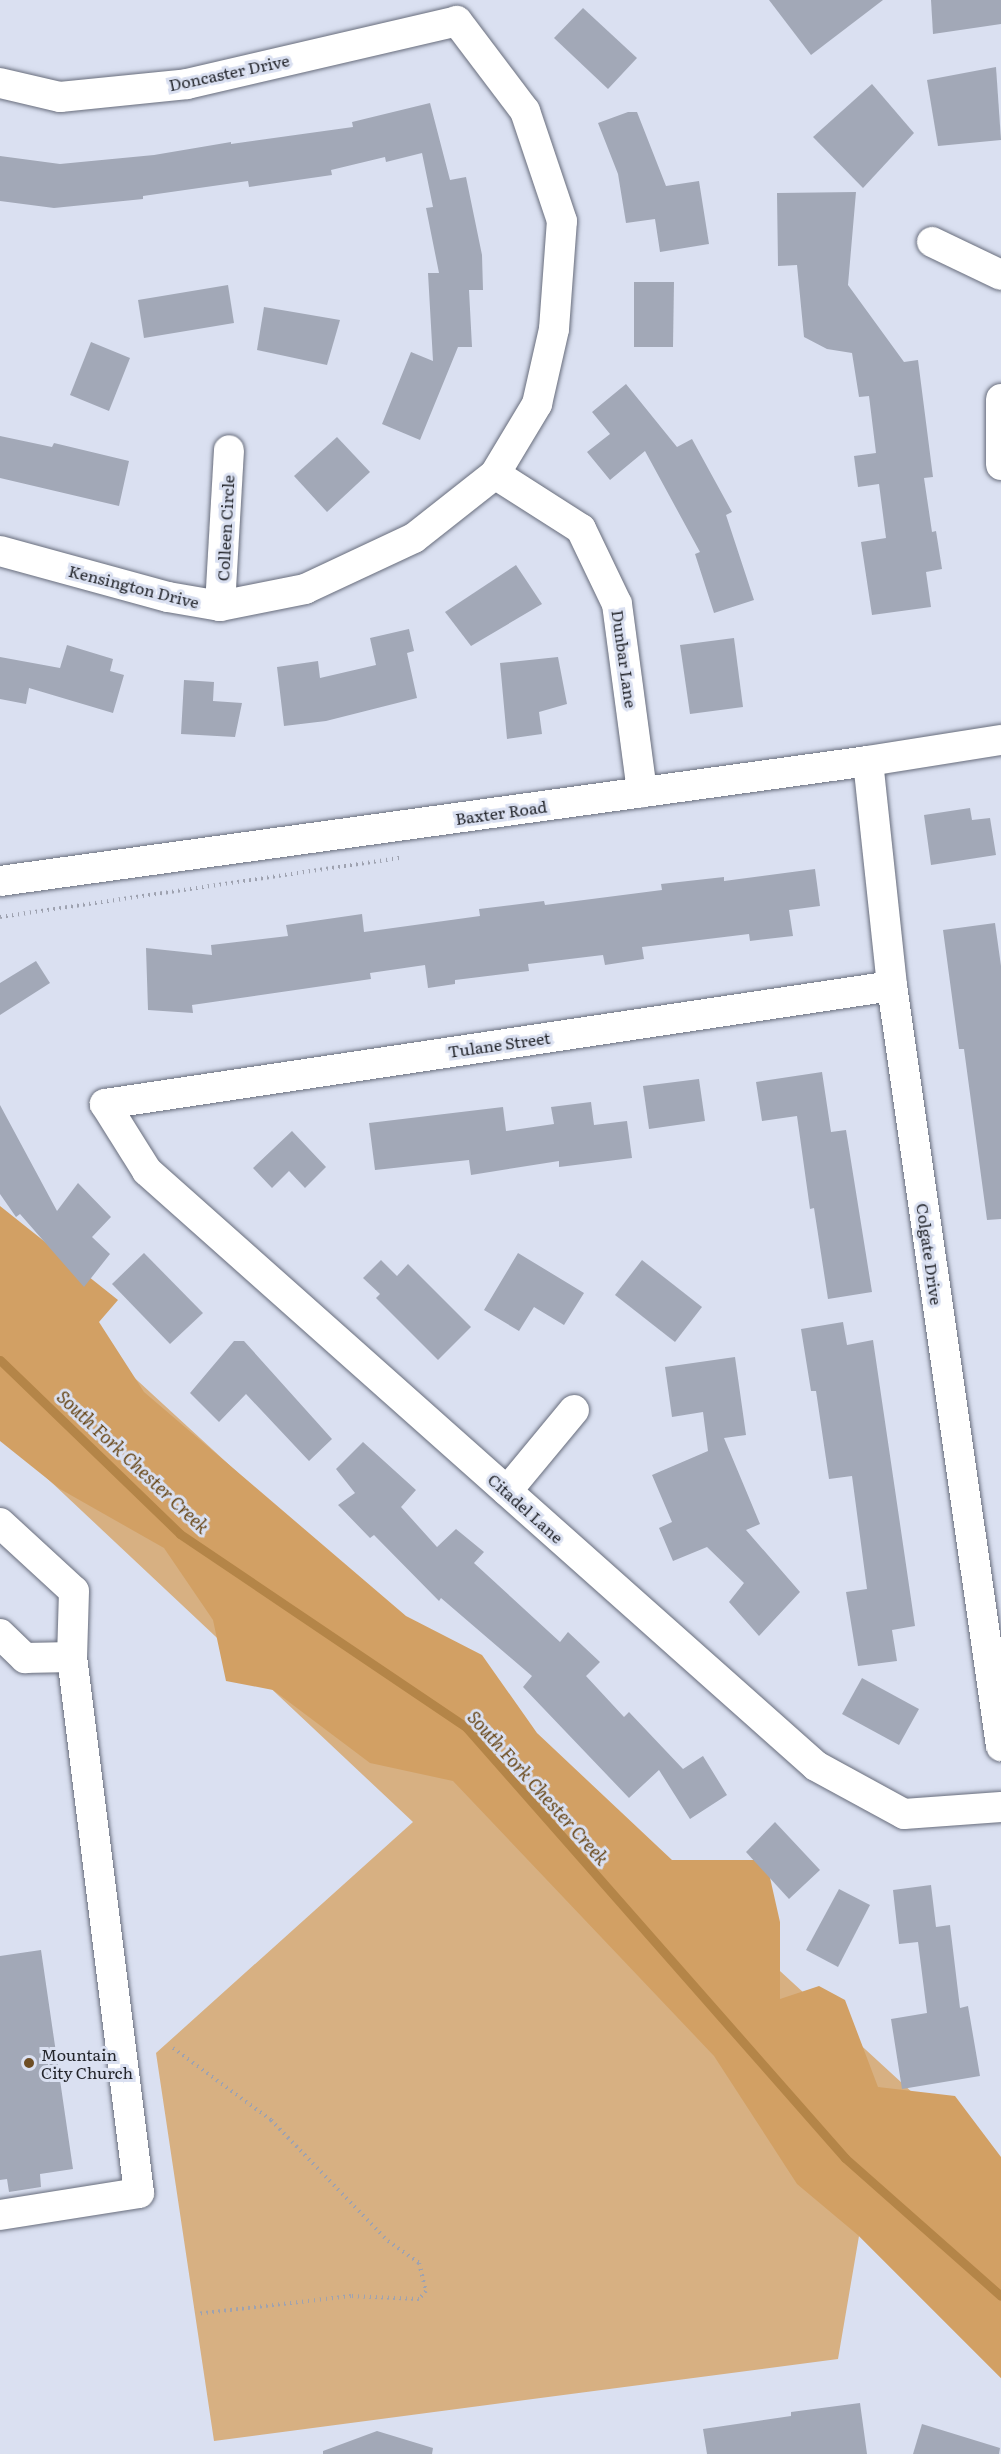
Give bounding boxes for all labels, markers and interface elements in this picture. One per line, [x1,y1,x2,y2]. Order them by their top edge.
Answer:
street label: Doncaster Drive [167,50,291,94]
street label: Colleen Circle [213,474,237,582]
street label: Kensington Drive [67,560,201,612]
street label: Dunbar Lane [609,609,641,709]
street label: Baxter Road [454,796,548,828]
street label: Tulane Street [447,1027,551,1061]
street label: Colgate Drive [913,1202,947,1306]
water label: South Fork Chester Creek [53,1386,213,1538]
street label: Citadel Lane [484,1469,568,1547]
water label: South Fork Chester Creek [463,1706,613,1870]
place label: Mountain City Church [41,2044,133,2082]
marker: Mountain City Church [22,2056,36,2070]

